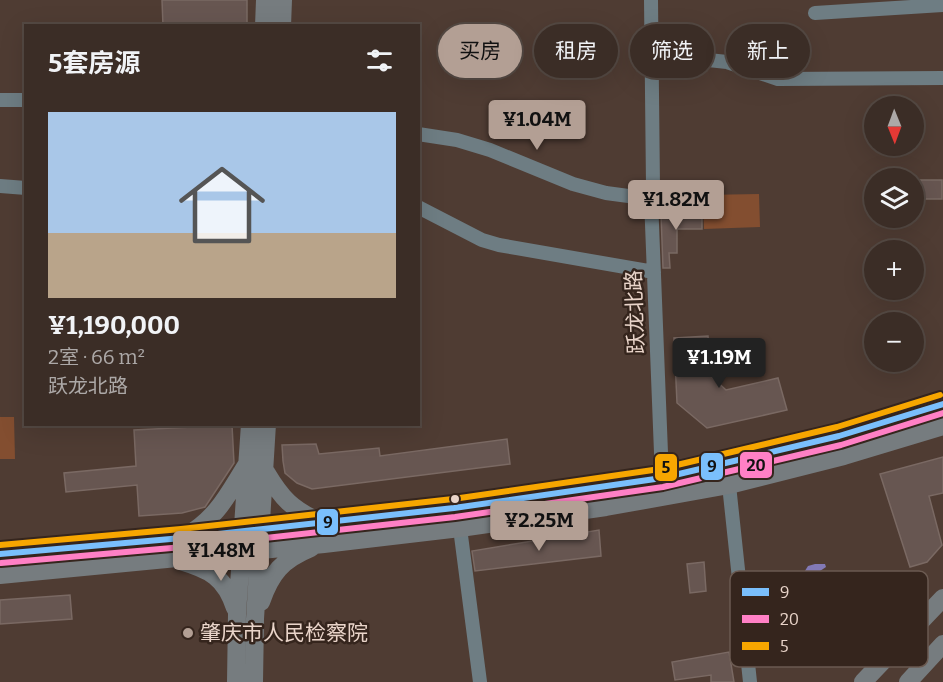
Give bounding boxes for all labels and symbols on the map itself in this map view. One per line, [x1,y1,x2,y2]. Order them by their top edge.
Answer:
north arrow [864,96,924,156]
pin: ¥1.04M [488,100,586,151]
pin: ¥1.82M [627,180,725,231]
street label: 跃龙北路 [621,270,649,354]
pin: ¥1.19M [670,338,768,389]
line badge: 20 [739,451,773,479]
line badge: 9 [700,452,724,481]
line badge: 5 [654,453,678,482]
text: 20 [746,456,766,475]
text: 9 [707,457,717,476]
text: 5 [662,458,671,477]
unlabelled marker [449,493,461,505]
pin: ¥2.25M [490,501,588,552]
line badge: 9 [316,508,339,536]
text: 9 [323,513,333,532]
pin: ¥1.48M [172,531,270,582]
legend [730,571,928,667]
text: 9 [780,583,789,602]
text: 20 [780,610,799,629]
place label: 肇庆市人民检察院 [200,620,368,646]
marker: 肇庆市人民检察院 [181,626,195,640]
text: 5 [780,637,789,656]

